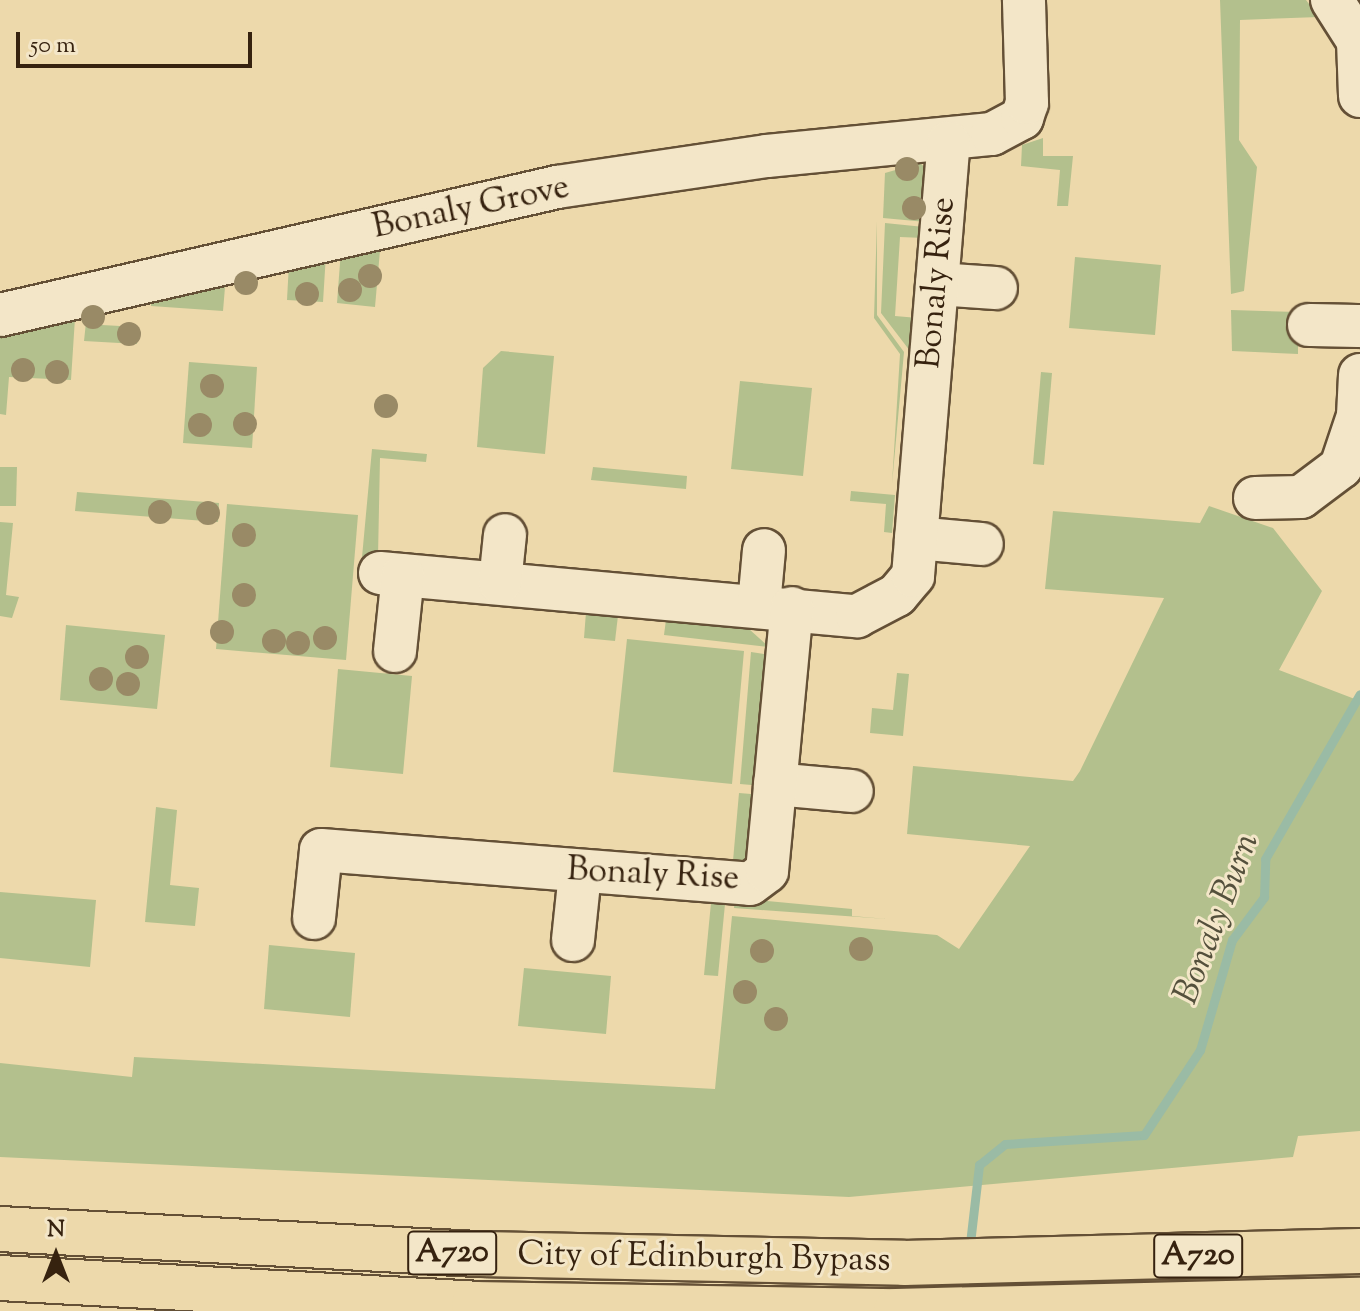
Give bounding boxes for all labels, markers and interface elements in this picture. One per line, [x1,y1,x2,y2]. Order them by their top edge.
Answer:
scale bar [20,16,256,66]
text: 50 m [30,29,76,63]
street label: Bonaly Grove [369,167,573,249]
street label: Bonaly Rise [909,195,965,371]
water label: Bonaly Burn [1166,828,1270,1010]
street label: Bonaly Rise [566,850,740,900]
north arrow [16,1215,96,1295]
text: N [47,1215,65,1247]
road number: A720 [406,1225,498,1281]
road number: A720 [1152,1228,1244,1284]
street label: City of Edinburgh Bypass [517,1234,891,1282]

